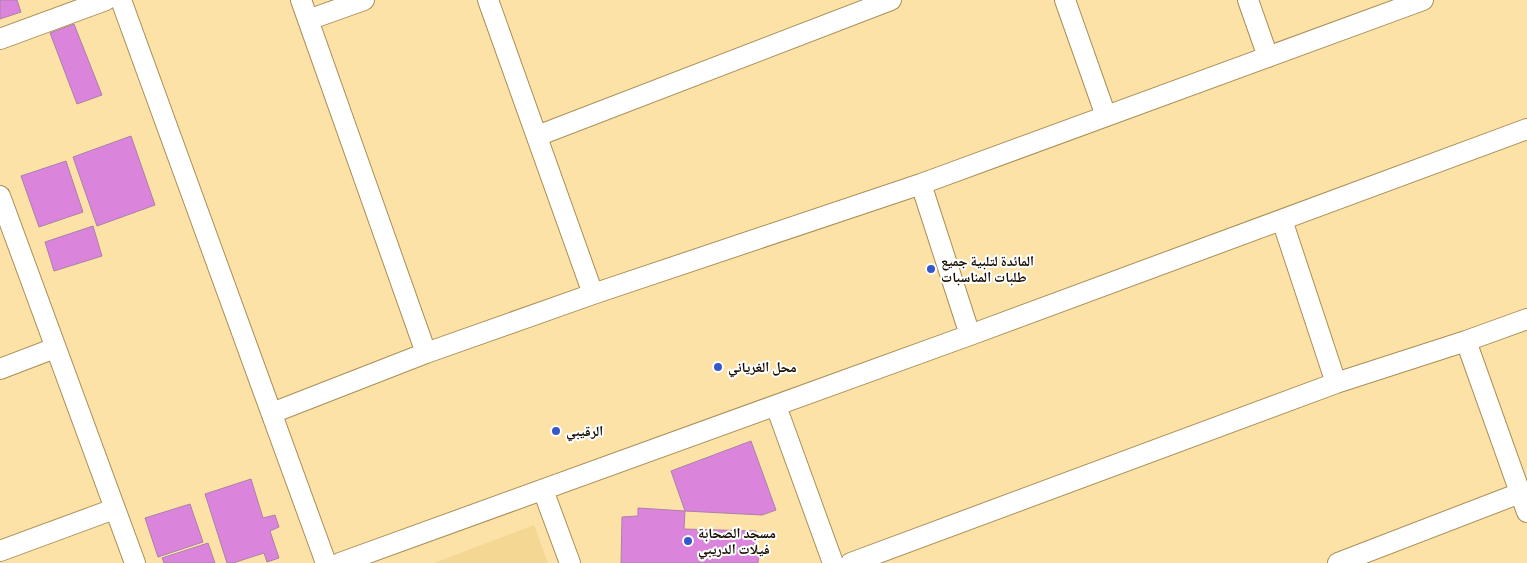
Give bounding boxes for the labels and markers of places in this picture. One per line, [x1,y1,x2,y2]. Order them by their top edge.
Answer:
place label: المائدة لتلبية جميع طلبات المناسبات [941,251,1034,287]
marker: المائدة لتلبية جميع طلبات المناسبات [925,263,937,275]
place label: محل الغرياني [728,357,797,378]
marker: محل الغرياني [712,361,724,373]
place label: الرقيبي [566,421,603,442]
marker: الرقيبي [550,425,562,437]
place label: مسجد الصحابة فيلات الدريبي [698,523,776,560]
marker: مسجد الصحابة فيلات الدريبي [682,535,694,547]

